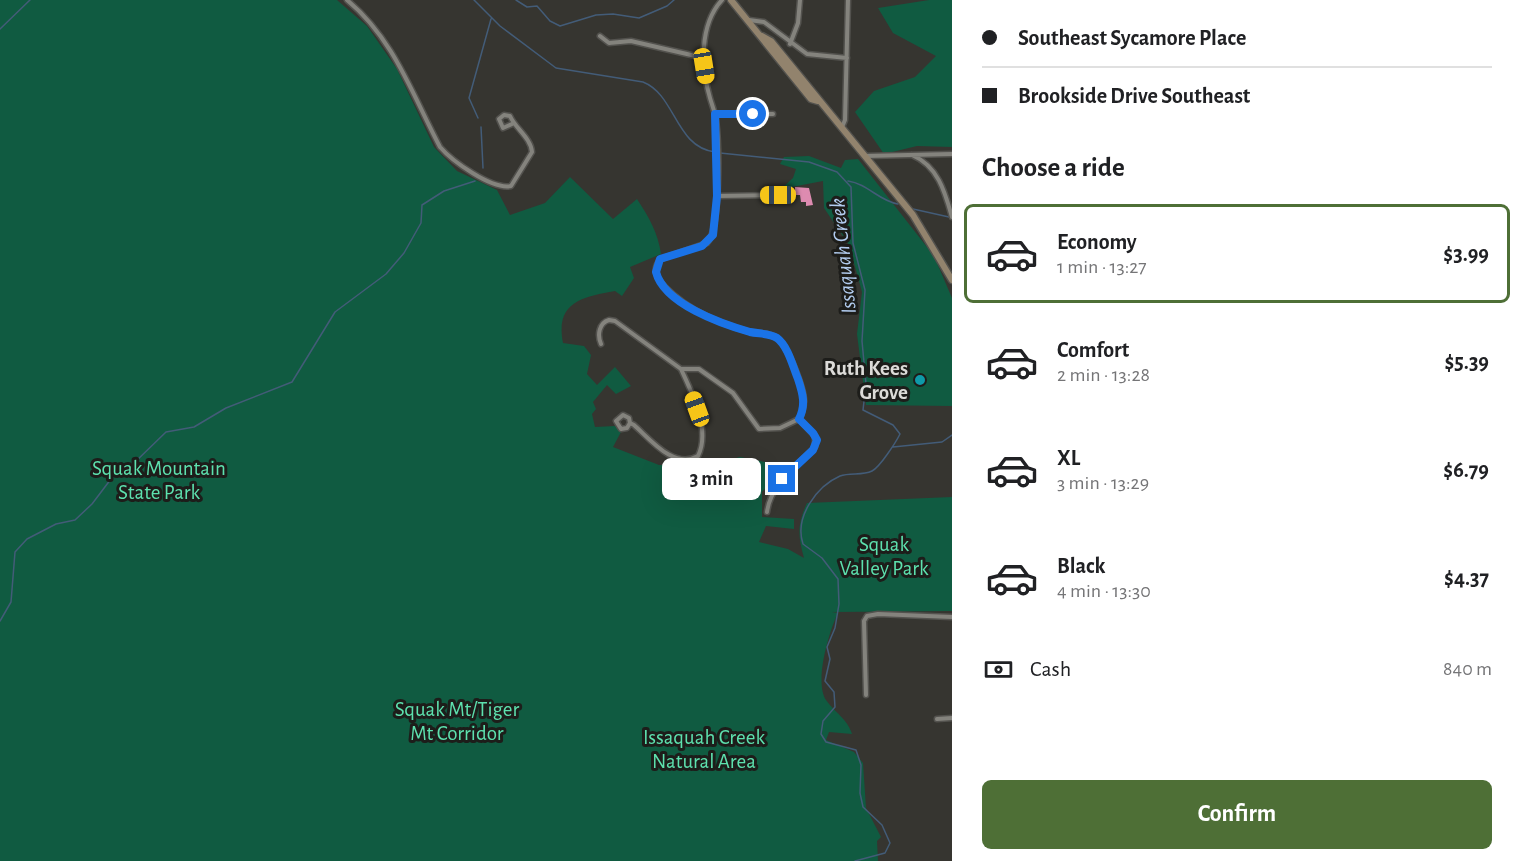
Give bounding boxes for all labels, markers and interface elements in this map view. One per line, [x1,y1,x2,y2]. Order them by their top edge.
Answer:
text: Southeast Sycamore Place [1018,27,1246,49]
car [692,47,716,85]
text: Brookside Drive Southeast [1018,85,1250,107]
route start [739,100,766,127]
text: Choose a ride [982,154,1125,181]
car [760,186,796,204]
water label: Issaquah Creek [826,197,860,315]
icon: car [985,227,1039,281]
text: Economy [1057,231,1137,253]
text: $3.99 [1443,243,1489,265]
text: 1 min · 13:27 [1057,257,1147,277]
icon: car [985,335,1039,389]
text: Comfort [1057,339,1129,361]
text: $5.39 [1444,351,1489,373]
place label: Ruth Kees Grove [824,358,908,403]
text: 2 min · 13:28 [1057,365,1150,385]
marker: Ruth Kees Grove [913,373,927,387]
car [682,389,712,429]
icon: car [985,443,1039,497]
text: XL [1057,447,1080,469]
park label: Squak Mountain State Park [92,458,226,503]
callout: 3 min [662,458,761,500]
text: $6.79 [1443,459,1489,481]
route end [768,465,795,492]
text: 3 min [690,469,733,489]
text: 3 min · 13:29 [1057,473,1149,493]
park label: Squak Valley Park [839,534,929,579]
icon: car [985,551,1039,605]
text: Black [1057,555,1105,577]
text: $4.37 [1444,567,1489,589]
text: 4 min · 13:30 [1057,581,1151,601]
icon: cash [982,653,1015,686]
text: Cash [1030,658,1071,680]
text: 840 m [1443,659,1492,679]
park label: Squak Mt/Tiger Mt Corridor [395,699,520,744]
park label: Issaquah Creek Natural Area [643,727,765,772]
button: Confirm [982,780,1492,849]

